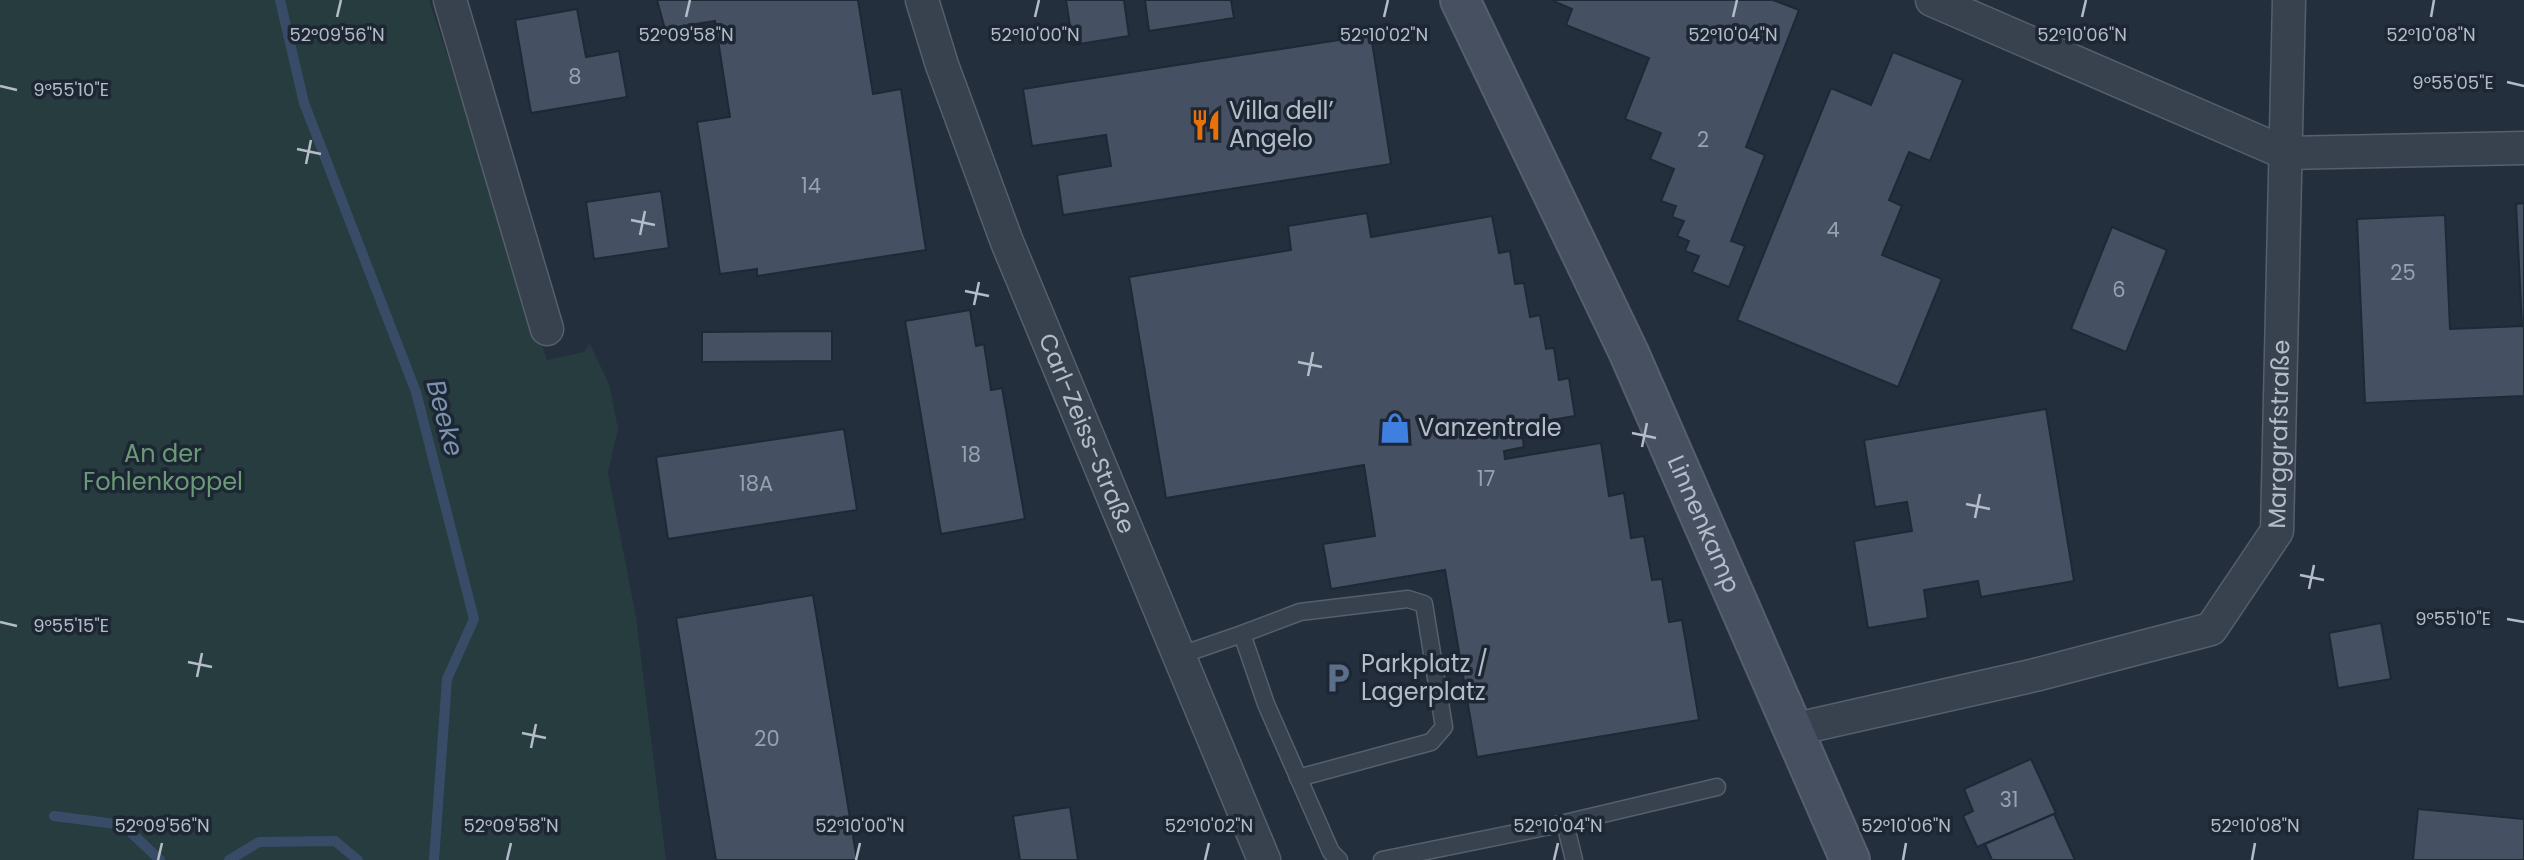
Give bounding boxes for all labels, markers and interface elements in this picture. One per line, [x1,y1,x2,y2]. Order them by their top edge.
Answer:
text: 52°09'56"N [289,22,385,47]
text: 52°09'58"N [638,22,734,47]
text: 52°10'00"N [990,22,1080,47]
text: 52°10'02"N [1340,22,1428,47]
text: 52°10'04"N [1688,22,1778,47]
text: 52°10'06"N [2037,22,2127,47]
text: 52°10'08"N [2386,22,2476,47]
house number: 8 [568,62,582,91]
text: 9°55'05"E [2412,70,2494,95]
text: 9°55'10"E [33,77,109,102]
place label: Villa dell’ Angelo [1229,94,1334,155]
restaurant icon: Villa dell’ Angelo [1189,108,1223,142]
house number: 2 [1697,125,1709,154]
house number: 14 [801,171,821,200]
house number: 4 [1826,215,1840,244]
house number: 25 [2390,258,2416,287]
house number: 6 [2112,275,2126,304]
street label: Carl-Zeiss-Straße [1031,328,1143,539]
street label: Marggrafstraße [2260,339,2297,529]
water label: Beeke [418,376,472,460]
shop icon: Vanzentrale [1378,411,1412,445]
place label: Vanzentrale [1418,411,1562,444]
park label: An der Fohlenkoppel [83,437,243,498]
house number: 18 [961,440,981,469]
street label: Linnenkamp [1660,450,1749,598]
house number: 17 [1477,464,1495,493]
house number: 18A [739,469,773,498]
text: 9°55'10"E [2415,606,2491,631]
text: 9°55'15"E [33,613,109,638]
place label: Parkplatz / Lagerplatz [1361,647,1488,708]
parking icon: Parkplatz / Lagerplatz [1321,661,1355,695]
house number: 20 [754,724,780,753]
house number: 31 [1999,785,2019,814]
text: 52°09'56"N [114,813,210,838]
text: 52°09'58"N [463,813,559,838]
text: 52°10'00"N [815,813,905,838]
text: 52°10'02"N [1165,813,1253,838]
text: 52°10'04"N [1513,813,1603,838]
text: 52°10'06"N [1861,813,1951,838]
text: 52°10'08"N [2210,813,2300,838]

